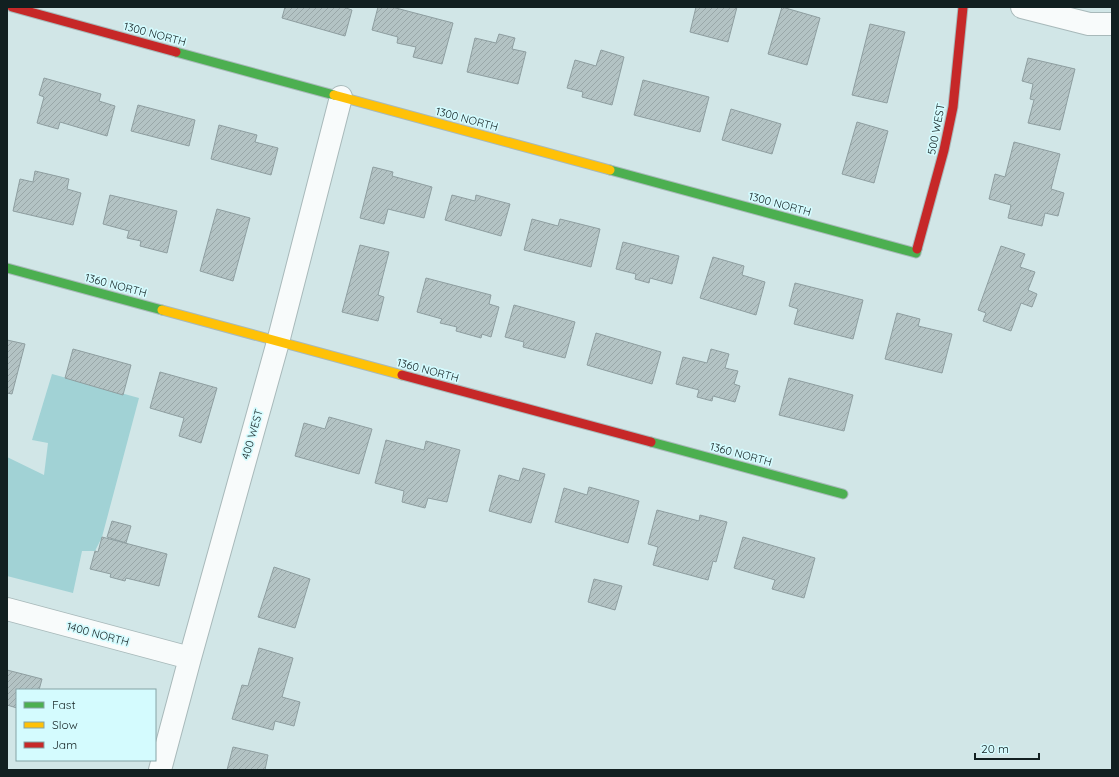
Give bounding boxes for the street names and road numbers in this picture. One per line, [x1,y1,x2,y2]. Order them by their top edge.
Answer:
street label: 1300 NORTH [122,19,188,49]
street label: 500 WEST [924,102,948,156]
street label: 1300 NORTH [434,104,500,134]
street label: 1300 NORTH [747,189,813,219]
street label: 1360 NORTH [84,270,148,300]
street label: 1360 NORTH [396,355,460,385]
street label: 400 WEST [238,407,266,461]
street label: 1360 NORTH [709,439,773,469]
street label: 1400 NORTH [65,619,131,649]

